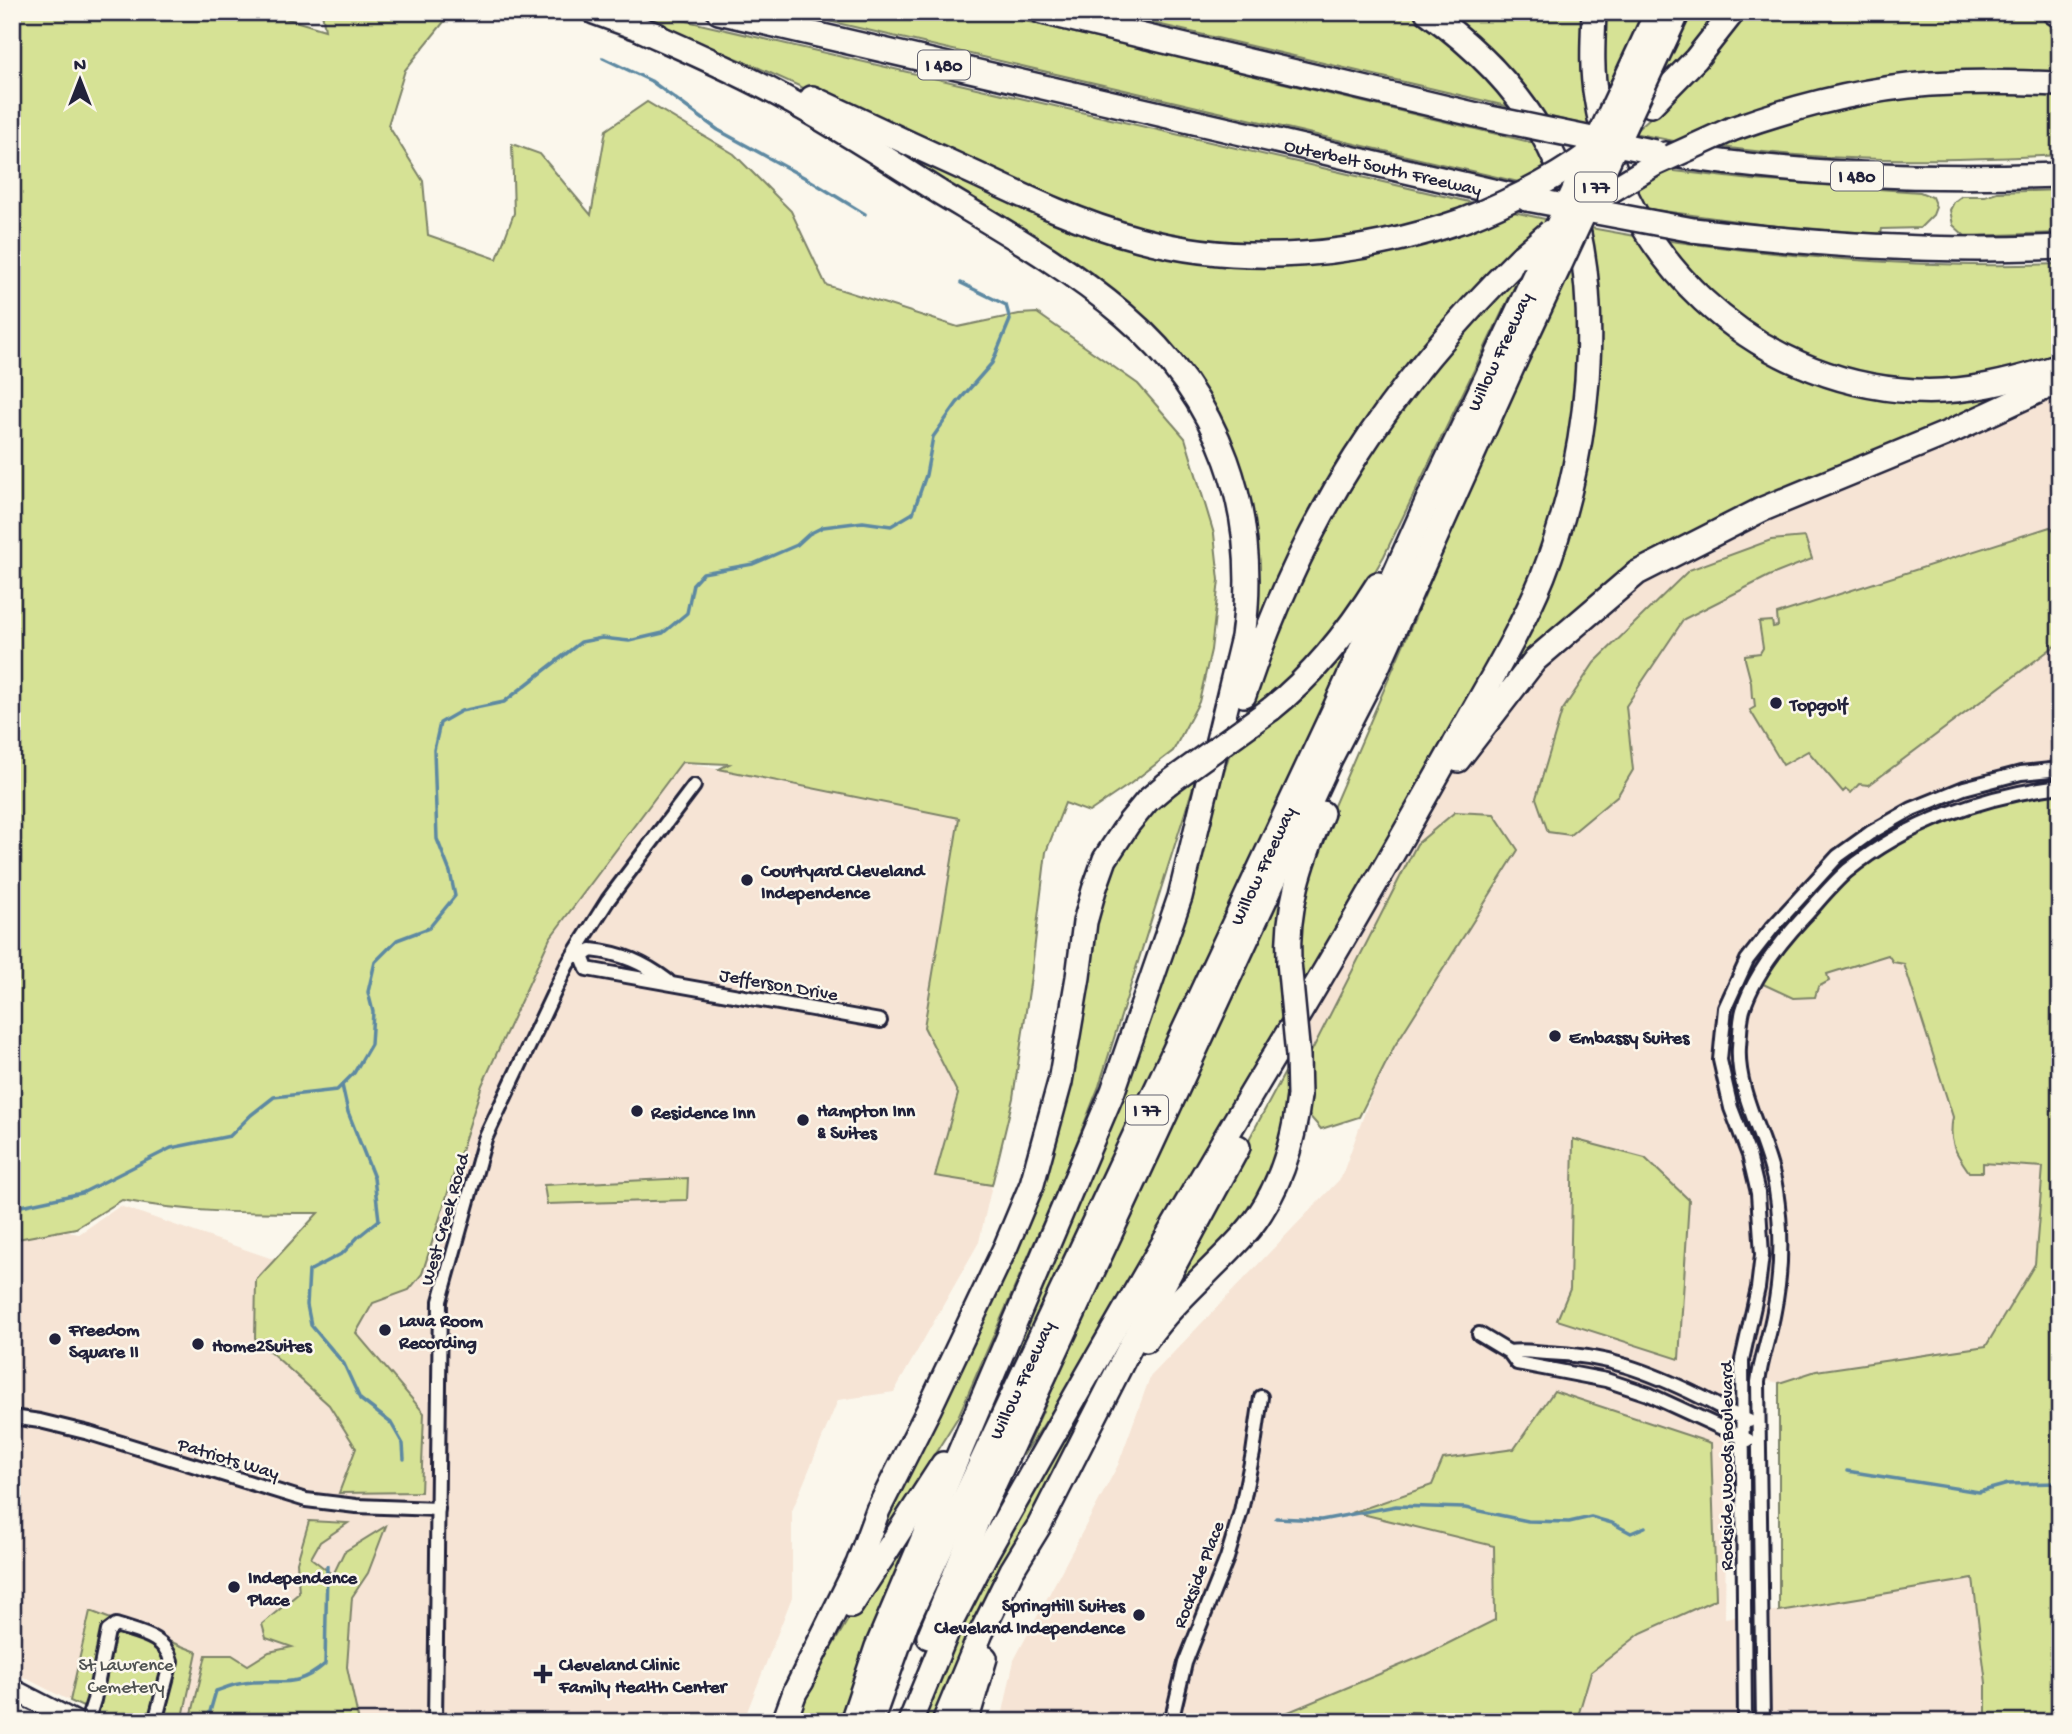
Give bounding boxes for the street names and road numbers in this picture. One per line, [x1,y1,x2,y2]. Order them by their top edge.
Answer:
road number: I 480 [918,51,970,80]
street label: Outerbelt South Freeway [1282,135,1484,203]
road number: I 480 [1831,162,1883,190]
road number: I 77 [1575,172,1617,202]
street label: Willow Freeway [1464,289,1539,416]
street label: Willow Freeway [1227,803,1302,930]
street label: Jefferson Drive [717,965,840,1008]
road number: I 77 [1126,1096,1168,1125]
street label: West Creek Road [417,1149,477,1289]
street label: Willow Freeway [986,1317,1061,1444]
street label: Rockside Woods Boulevard [1717,1360,1740,1571]
street label: Patriots Way [174,1434,282,1487]
street label: Rockside Place [1169,1518,1231,1632]

